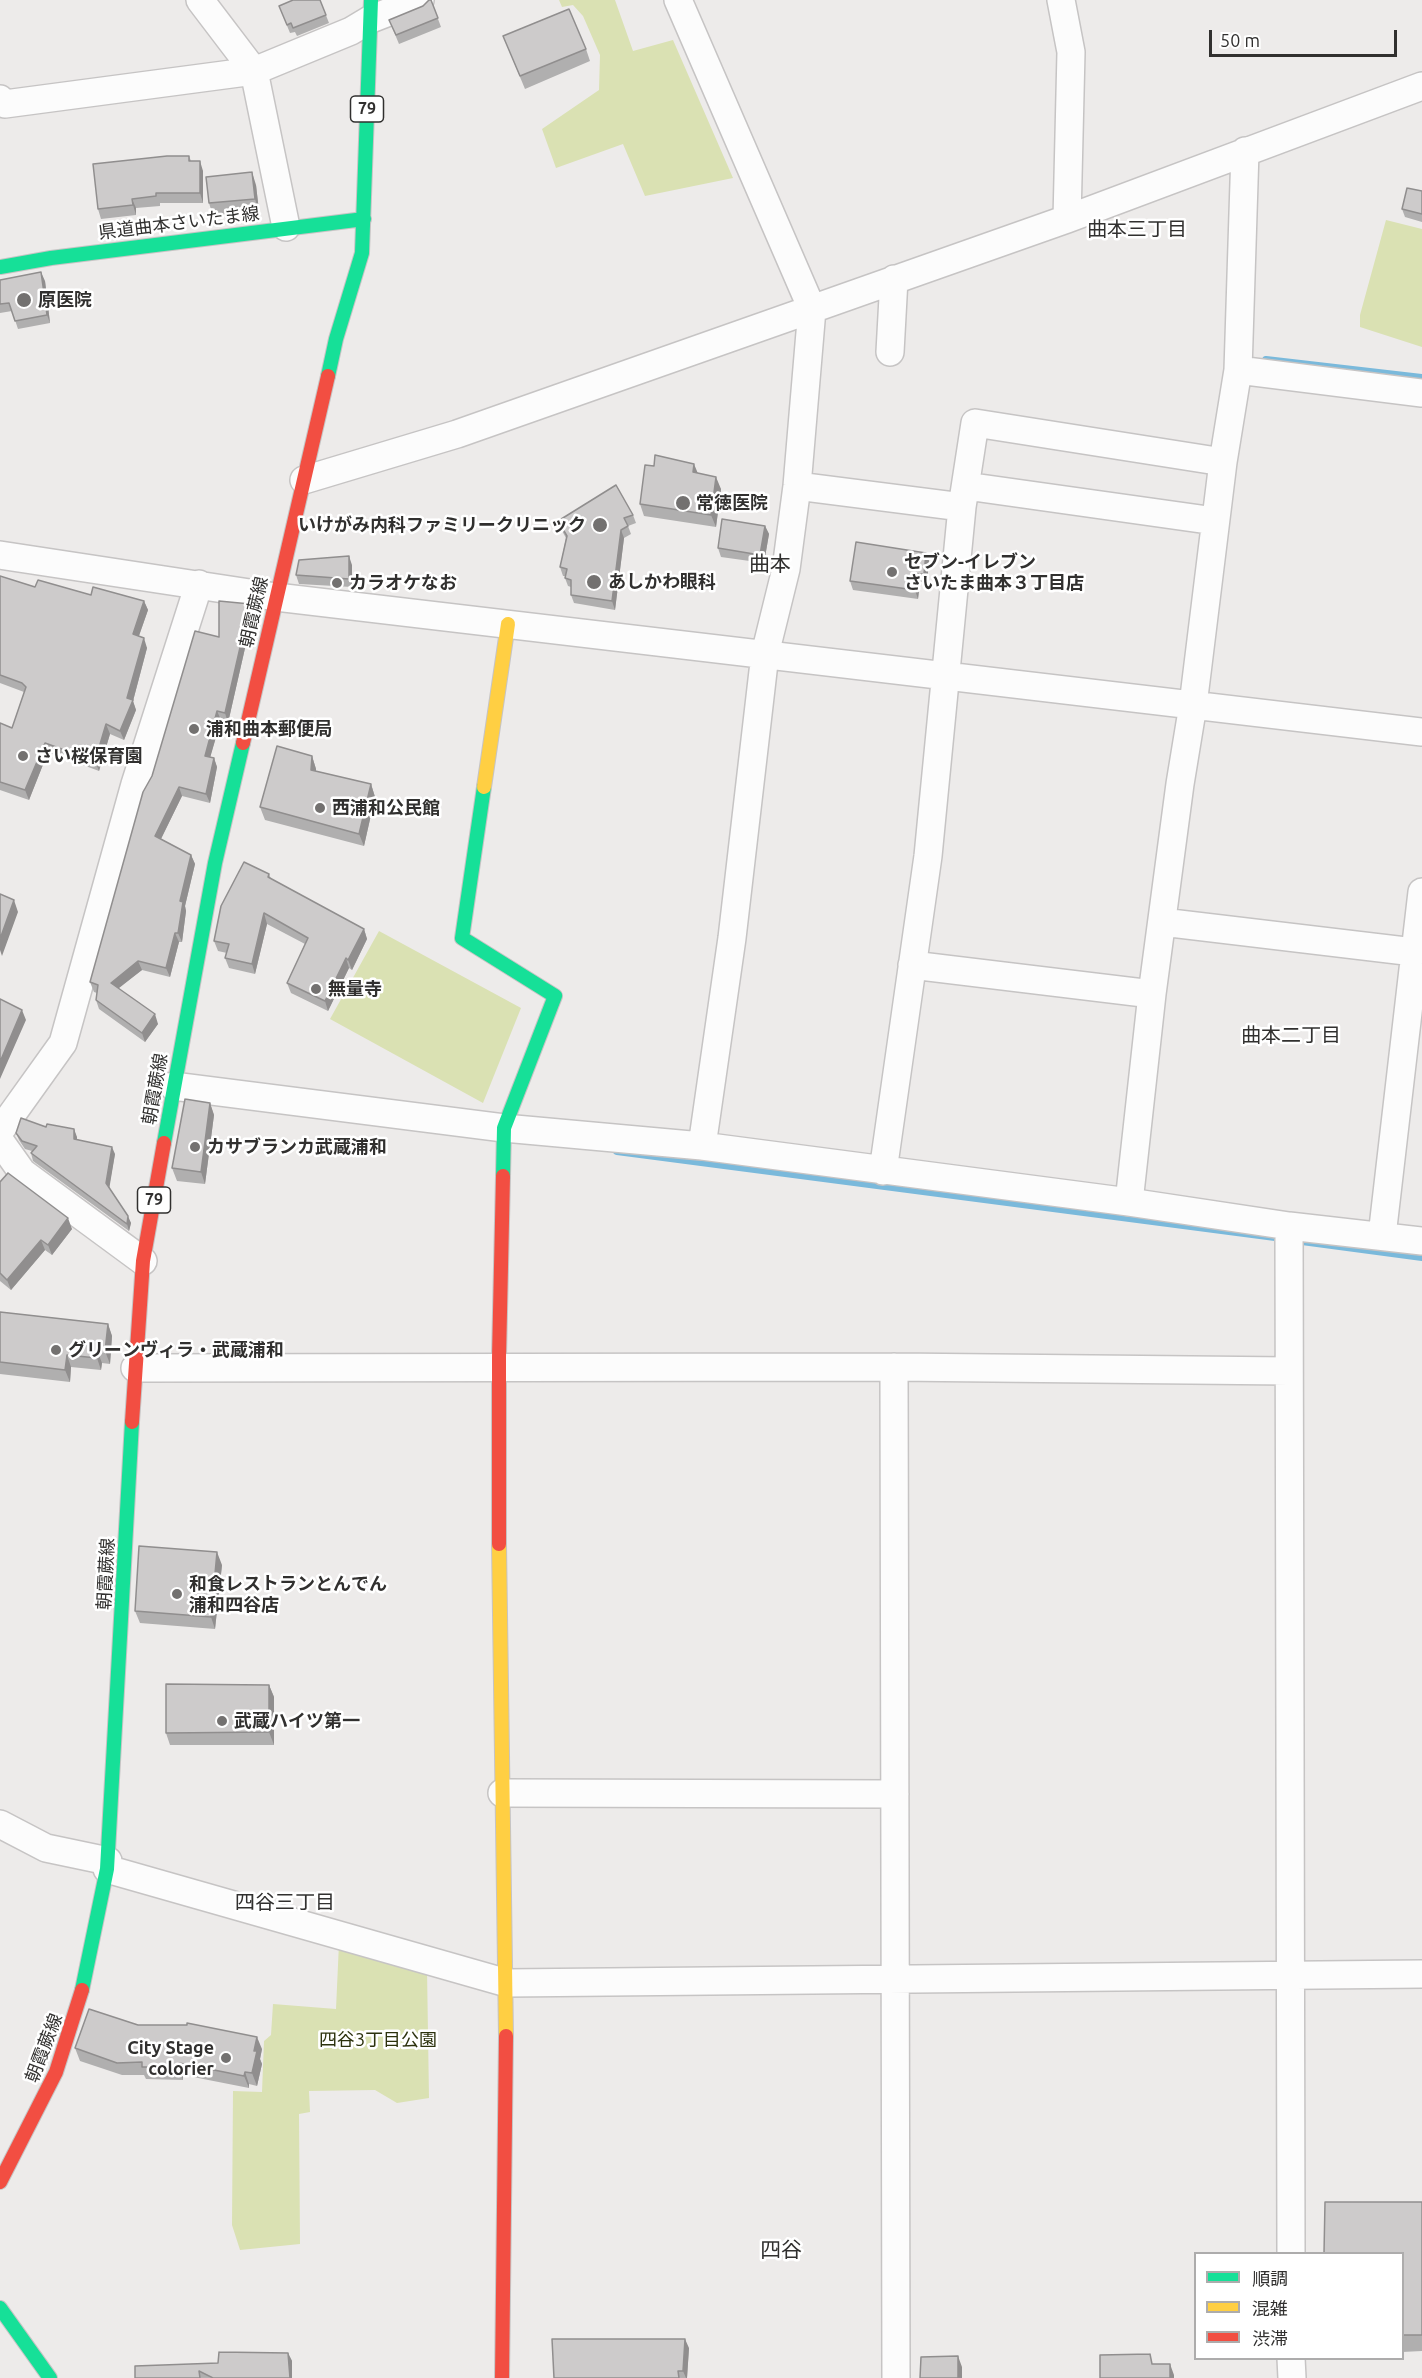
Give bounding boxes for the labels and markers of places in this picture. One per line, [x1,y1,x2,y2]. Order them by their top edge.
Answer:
place label: 原医院 [38,289,92,311]
marker: 原医院 [15,291,33,309]
place label: 常徳医院 [696,492,768,514]
marker: 常徳医院 [674,494,692,512]
place label: いけがみ内科ファミリークリニック [298,514,586,536]
marker: いけがみ内科ファミリークリニック [591,516,609,534]
place label: セブン-イレブン さいたま曲本３丁目店 [904,551,1084,594]
marker: セブン-イレブン さいたま曲本３丁目店 [885,565,899,579]
place label: あしかわ眼科 [608,571,716,593]
place label: カラオケなお [349,572,457,594]
marker: あしかわ眼科 [585,573,603,591]
marker: カラオケなお [330,576,344,590]
place label: 浦和曲本郵便局 [206,718,332,740]
marker: 浦和曲本郵便局 [187,722,201,736]
place label: さい桜保育園 [35,745,143,767]
marker: さい桜保育園 [16,749,30,763]
place label: 西浦和公民館 [332,797,440,819]
marker: 西浦和公民館 [313,801,327,815]
place label: 無量寺 [328,978,382,1000]
marker: 無量寺 [309,982,323,996]
place label: カサブランカ武蔵浦和 [207,1136,387,1158]
marker: カサブランカ武蔵浦和 [188,1140,202,1154]
place label: グリーンヴィラ・武蔵浦和 [68,1339,284,1361]
marker: グリーンヴィラ・武蔵浦和 [49,1343,63,1357]
place label: 和食レストランとんでん 浦和四谷店 [189,1573,387,1616]
marker: 和食レストランとんでん 浦和四谷店 [170,1587,184,1601]
place label: 武蔵ハイツ第一 [234,1710,360,1732]
marker: 武蔵ハイツ第一 [215,1714,229,1728]
place label: City Stage colorier [127,2037,214,2080]
marker: City Stage colorier [219,2051,233,2065]

